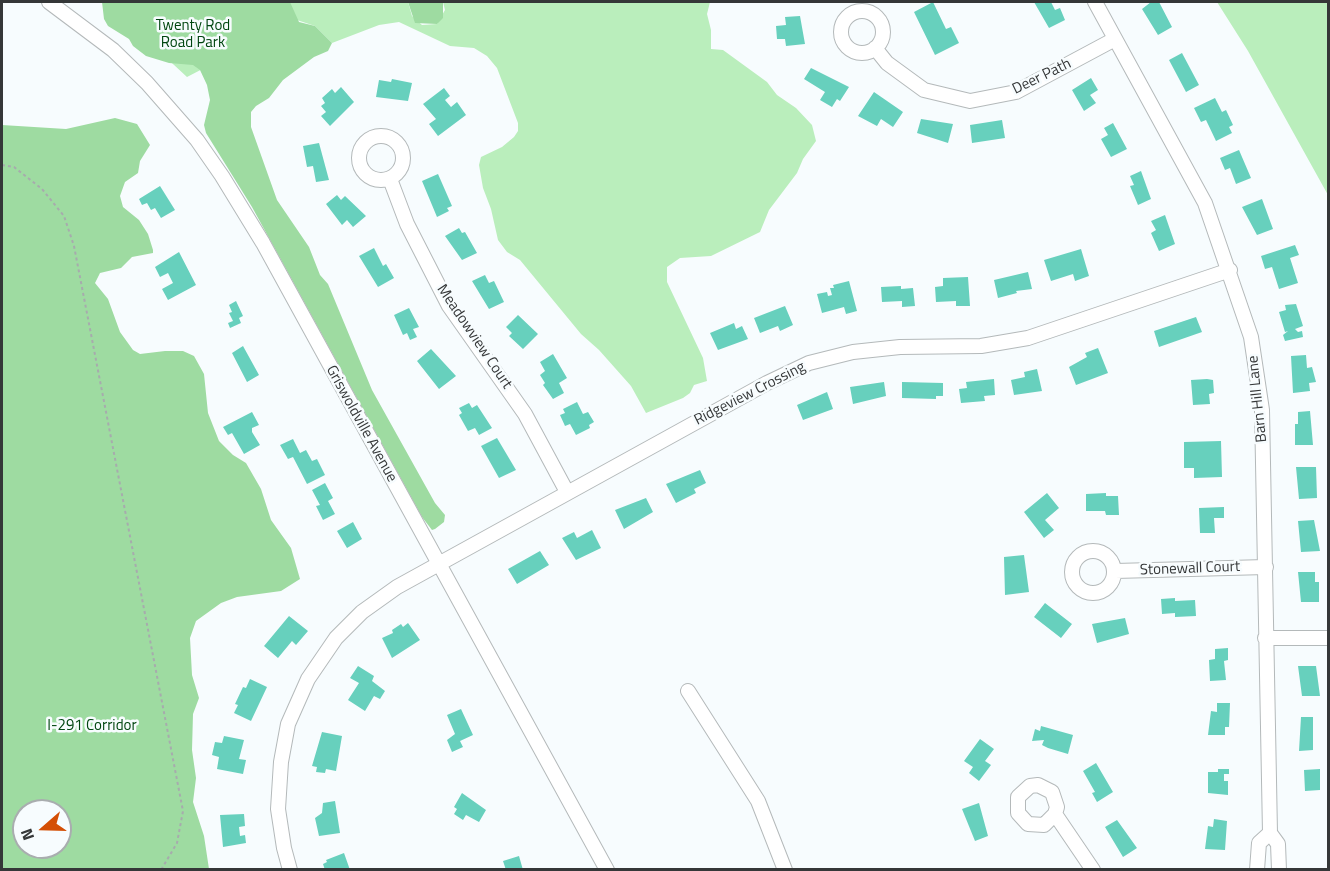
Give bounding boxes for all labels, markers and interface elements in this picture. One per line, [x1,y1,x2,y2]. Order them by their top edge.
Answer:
park label: Twenty Rod Road Park [156,17,230,52]
street label: Deer Path [1010,55,1074,99]
street label: Meadowview Court [432,281,516,393]
street label: Barn Hill Lane [1244,355,1272,443]
street label: Ridgeview Crossing [691,358,809,430]
street label: Griswoldville Avenue [321,363,401,485]
street label: Stonewall Court [1140,558,1240,580]
park label: I-291 Corridor [47,717,137,735]
north arrow [12,799,72,859]
text: N [14,825,40,844]

